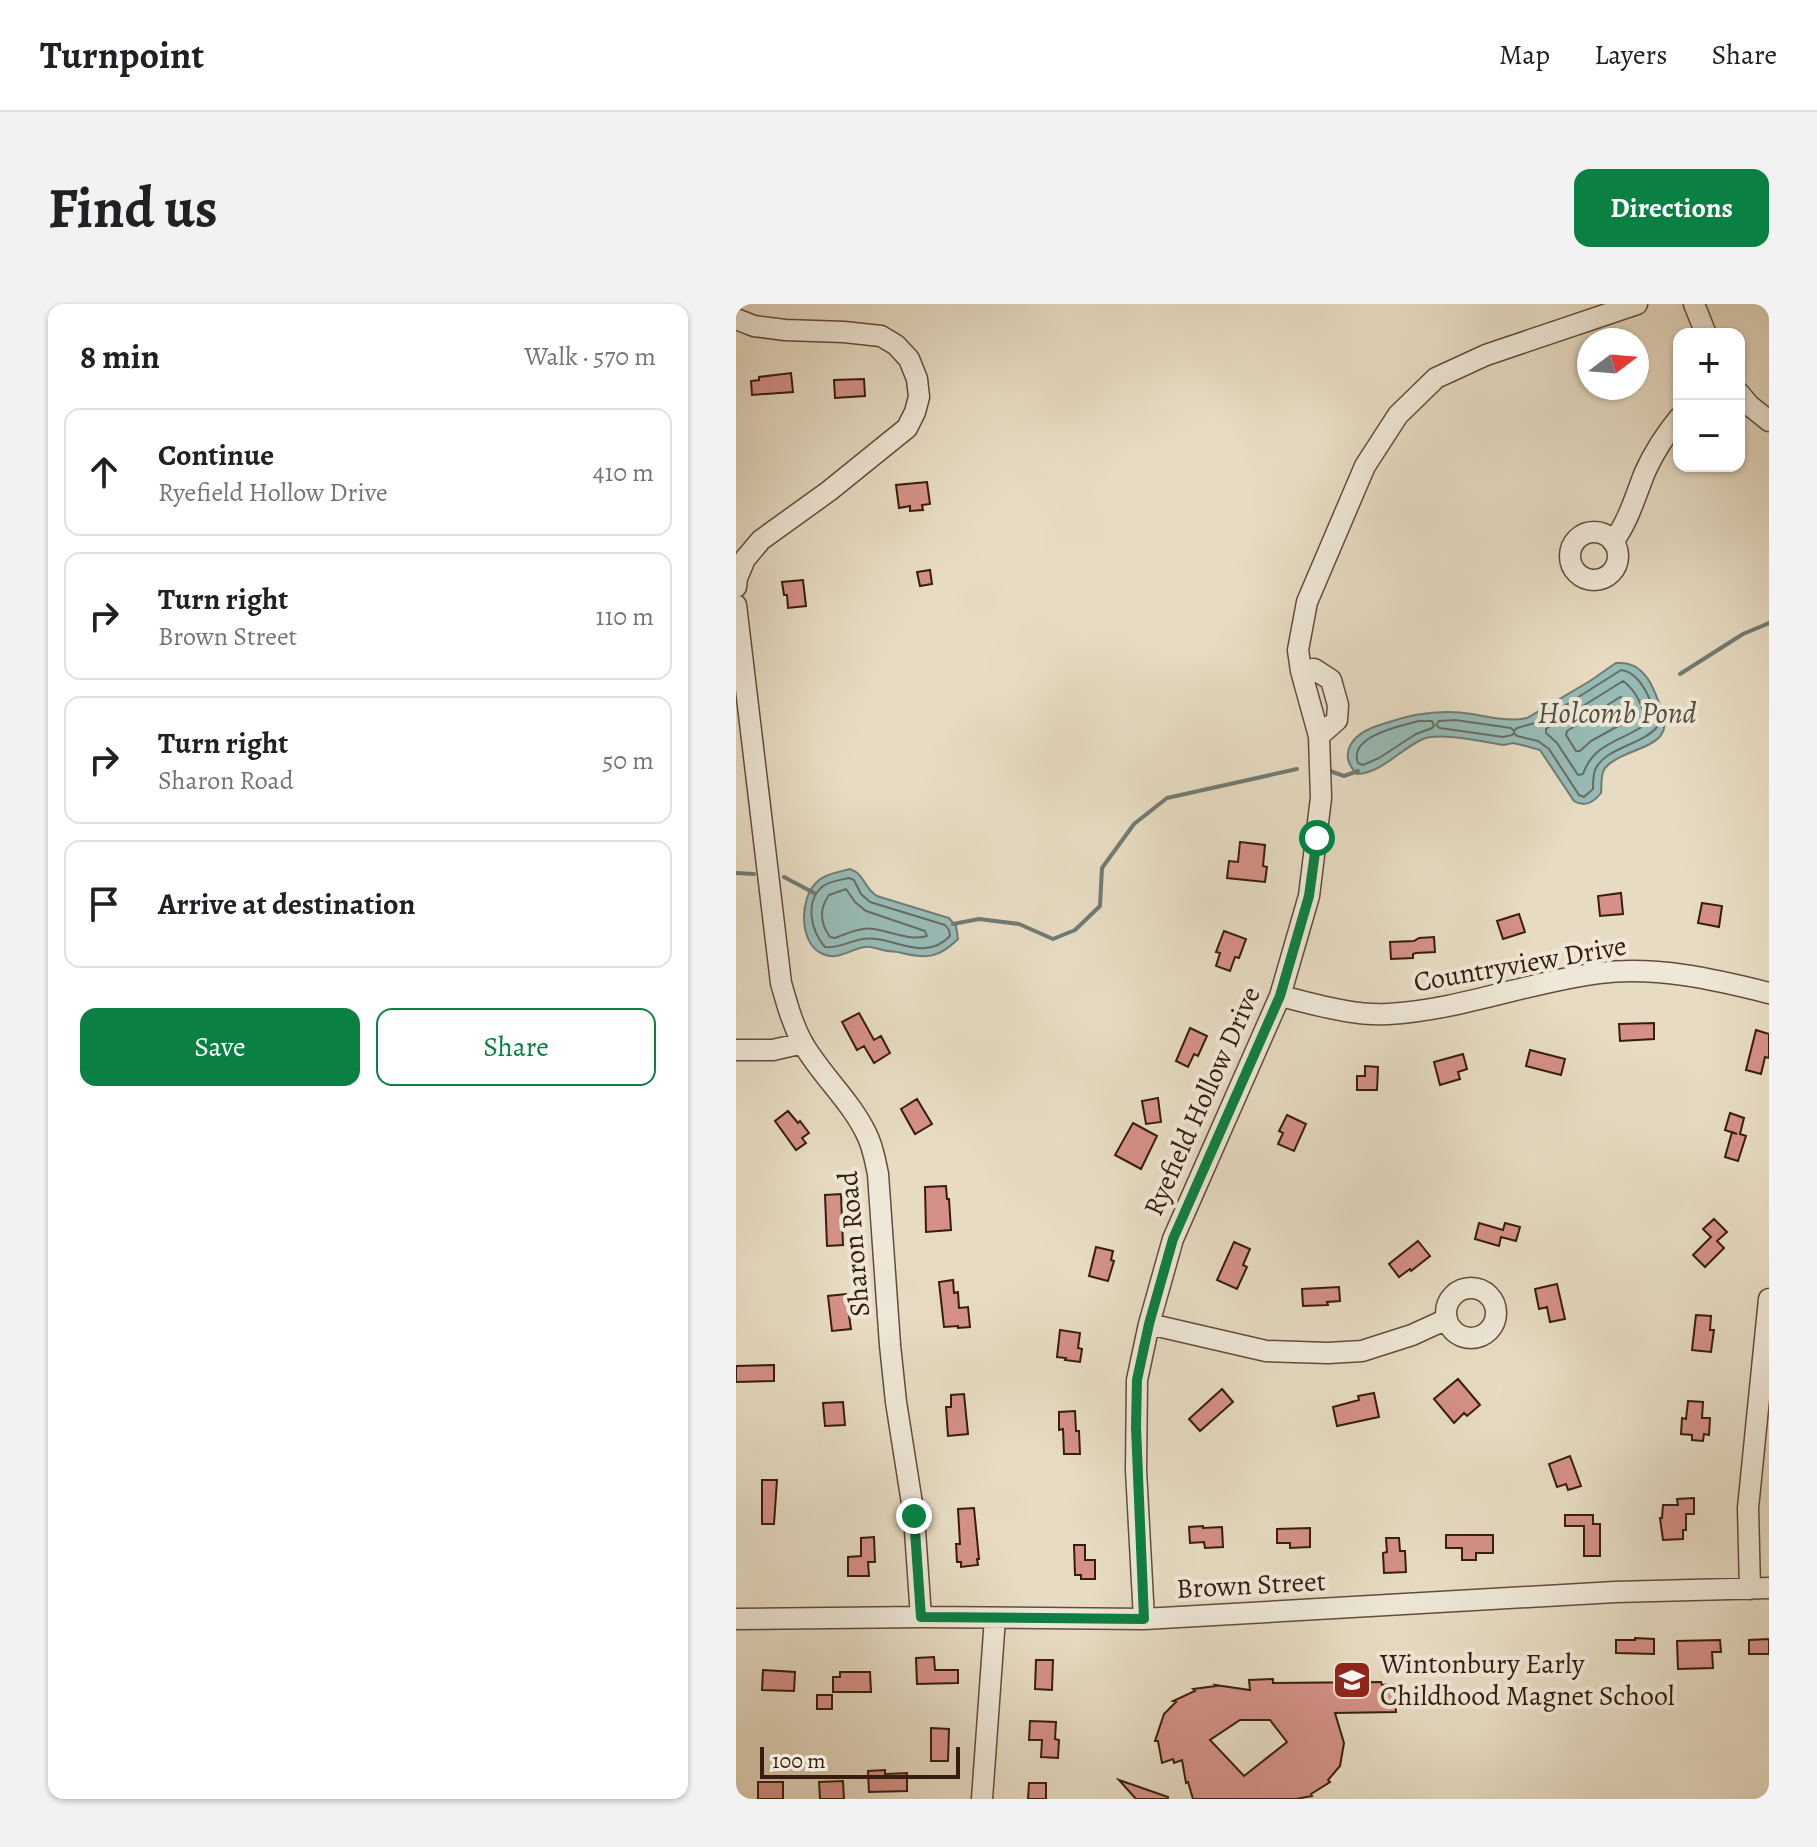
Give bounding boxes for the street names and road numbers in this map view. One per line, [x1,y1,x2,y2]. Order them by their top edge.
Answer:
street label: Countryview Drive [1411,927,1629,1001]
street label: Ryefield Hollow Drive [1134,980,1270,1222]
street label: Sharon Road [829,1169,879,1318]
street label: Brown Street [1175,1562,1327,1608]

